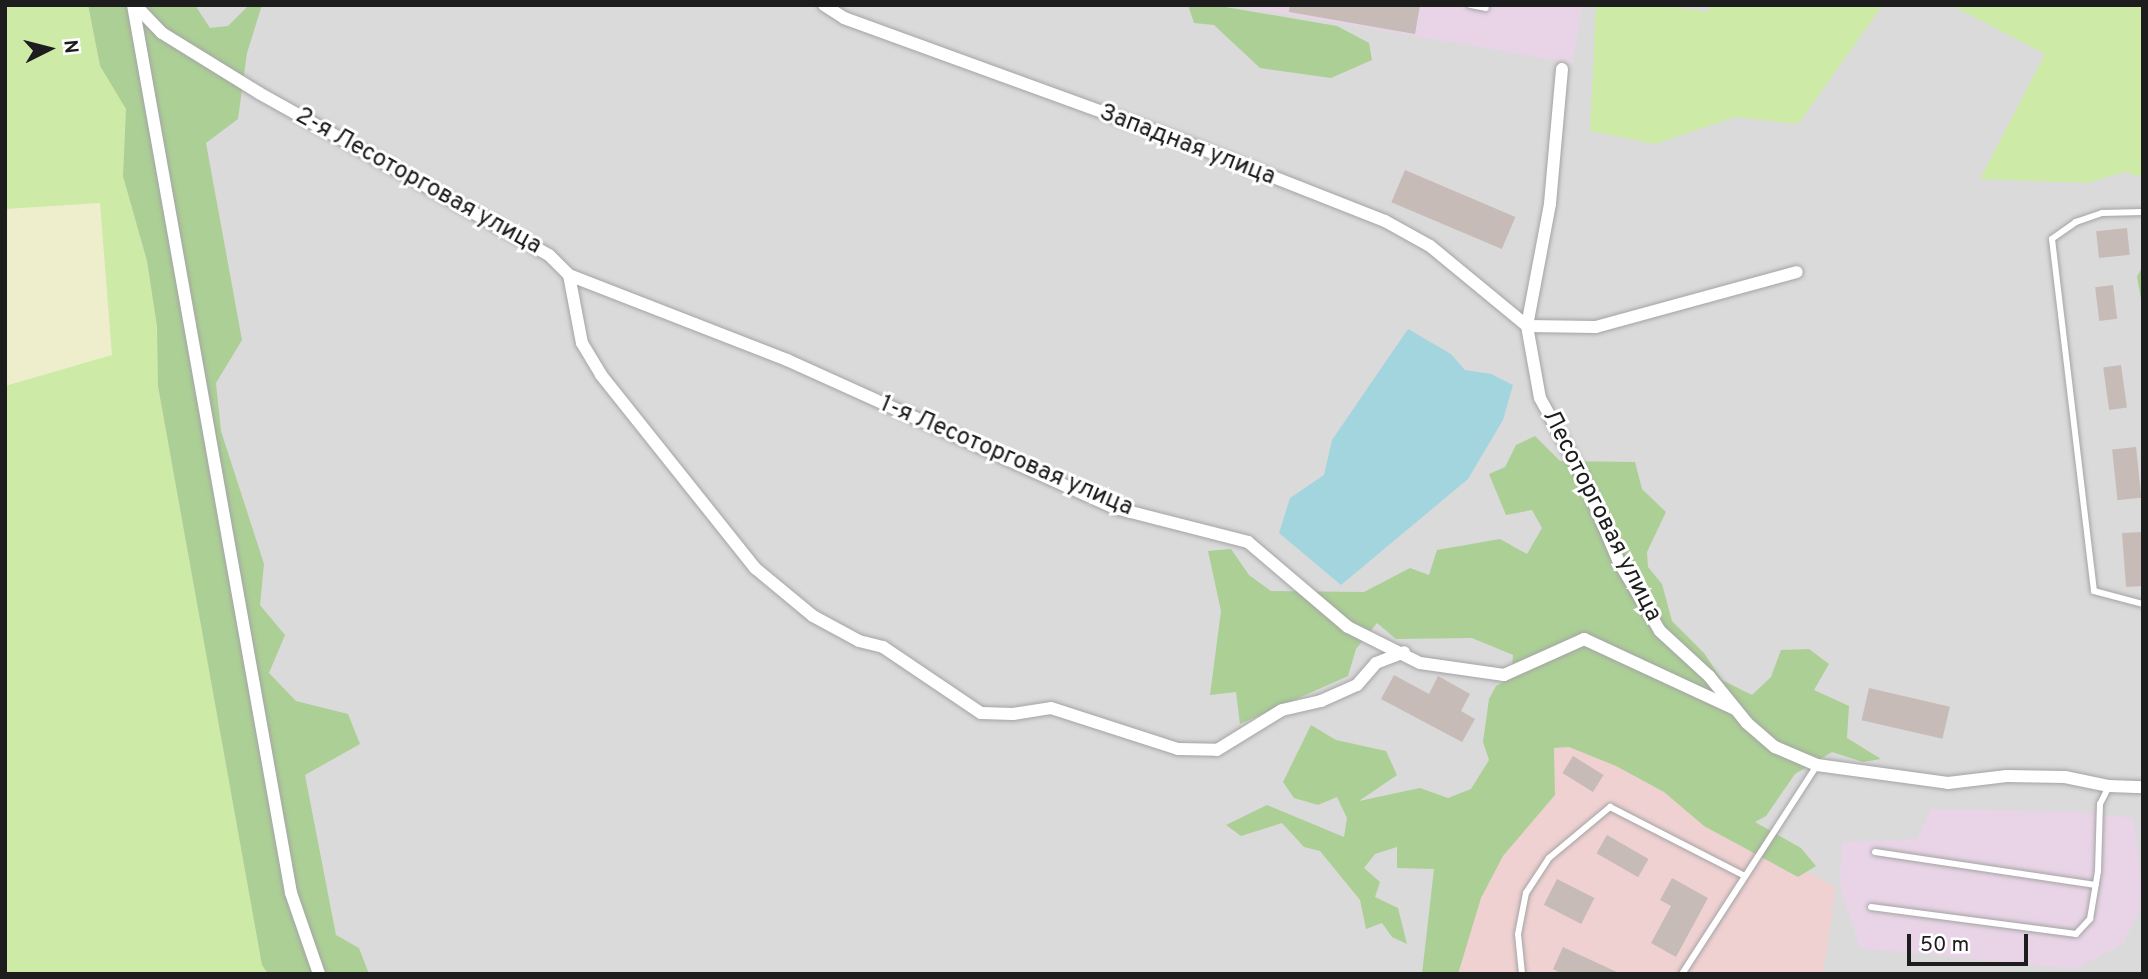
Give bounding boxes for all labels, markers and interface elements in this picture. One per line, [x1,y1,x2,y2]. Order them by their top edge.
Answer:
north arrow [14,14,84,84]
text: N [57,39,83,55]
street label: Западная улица [1095,99,1279,193]
street label: 2-я Лесоторговая улица [290,102,546,262]
street label: 1-я Лесоторговая улица [875,391,1137,523]
street label: Лесоторговая улица [1535,405,1667,627]
scale bar [1910,920,2031,964]
text: 50 m [1920,932,1969,959]

